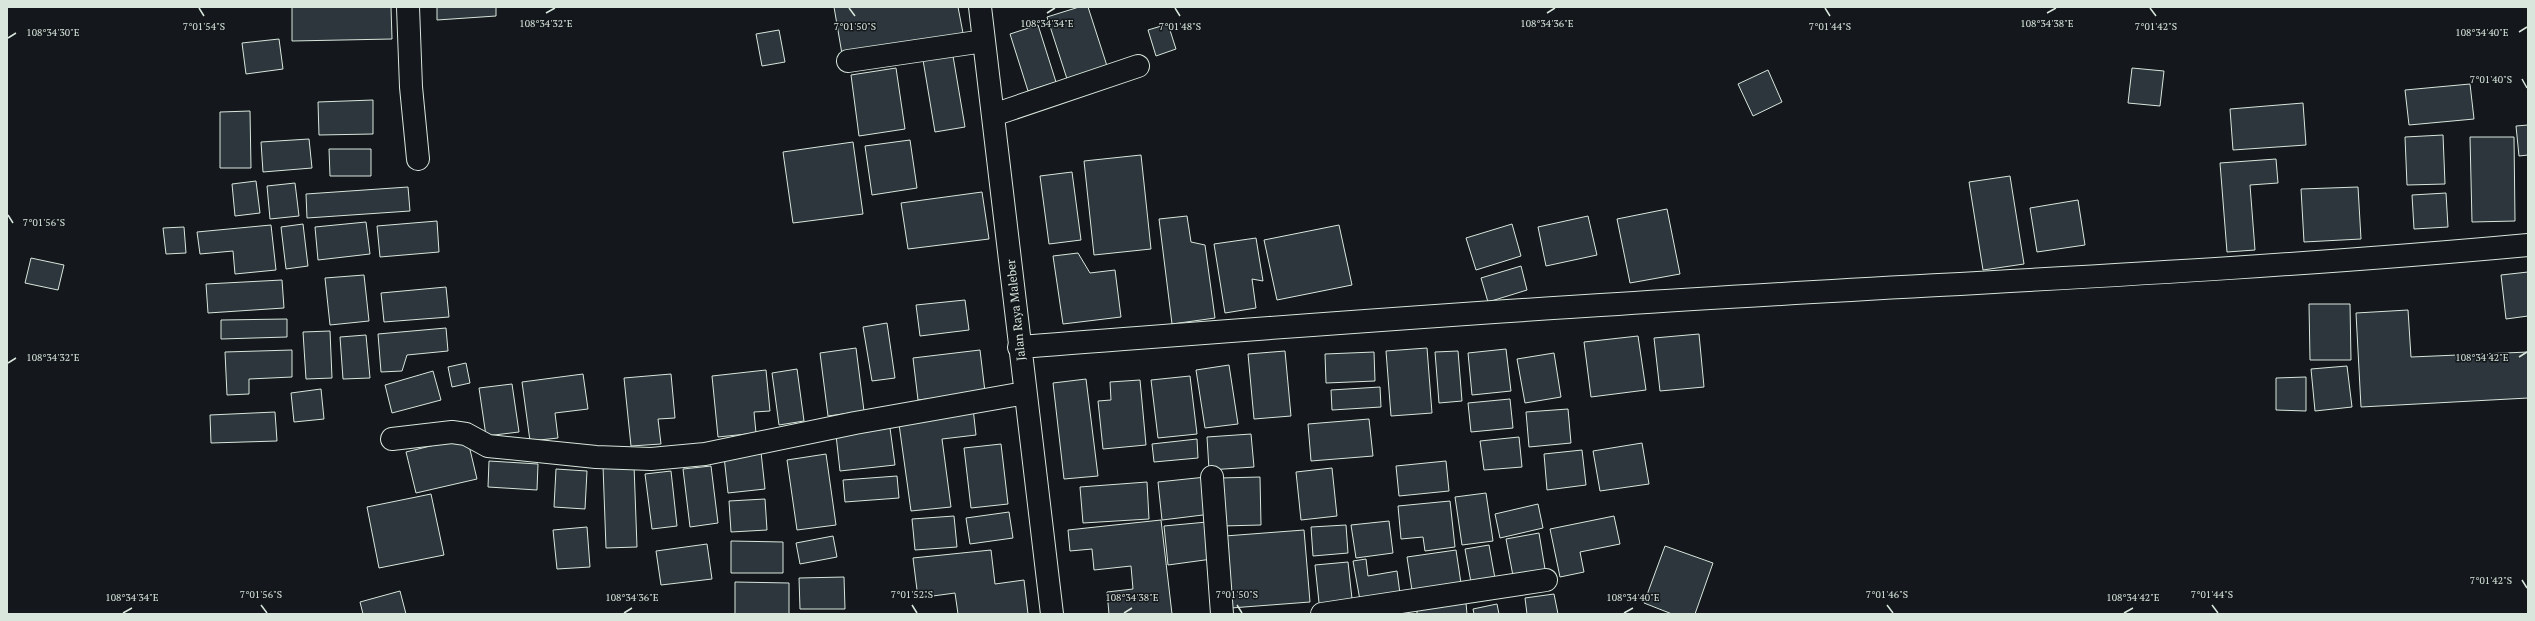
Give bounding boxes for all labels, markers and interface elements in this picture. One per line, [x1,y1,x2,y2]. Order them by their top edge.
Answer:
text: 108°34'32"E [519,17,573,30]
text: 108°34'34"E [1020,17,1074,30]
text: 108°34'36"E [1520,17,1574,30]
text: 108°34'38"E [2020,17,2074,30]
text: 7°01'54"S [183,20,225,33]
text: 7°01'50"S [834,20,876,33]
text: 7°01'48"S [1159,20,1201,33]
text: 7°01'44"S [1809,20,1851,33]
text: 7°01'42"S [2135,20,2177,33]
text: 108°34'30"E [26,26,80,39]
text: 108°34'40"E [2455,26,2509,39]
text: 7°01'40"S [2470,73,2512,86]
text: 7°01'56"S [23,216,65,229]
street label: Jalan Raya Maleber [1003,258,1028,362]
text: 108°34'32"E [26,351,80,364]
text: 108°34'42"E [2455,351,2509,364]
text: 7°01'42"S [2470,574,2512,587]
text: 7°01'56"S [240,588,282,601]
text: 7°01'52"S [891,588,933,601]
text: 7°01'50"S [1216,588,1258,601]
text: 7°01'46"S [1866,588,1908,601]
text: 7°01'44"S [2191,588,2233,601]
text: 108°34'34"E [105,591,159,604]
text: 108°34'36"E [605,591,659,604]
text: 108°34'38"E [1105,591,1159,604]
text: 108°34'40"E [1606,591,1660,604]
text: 108°34'42"E [2106,591,2160,604]

